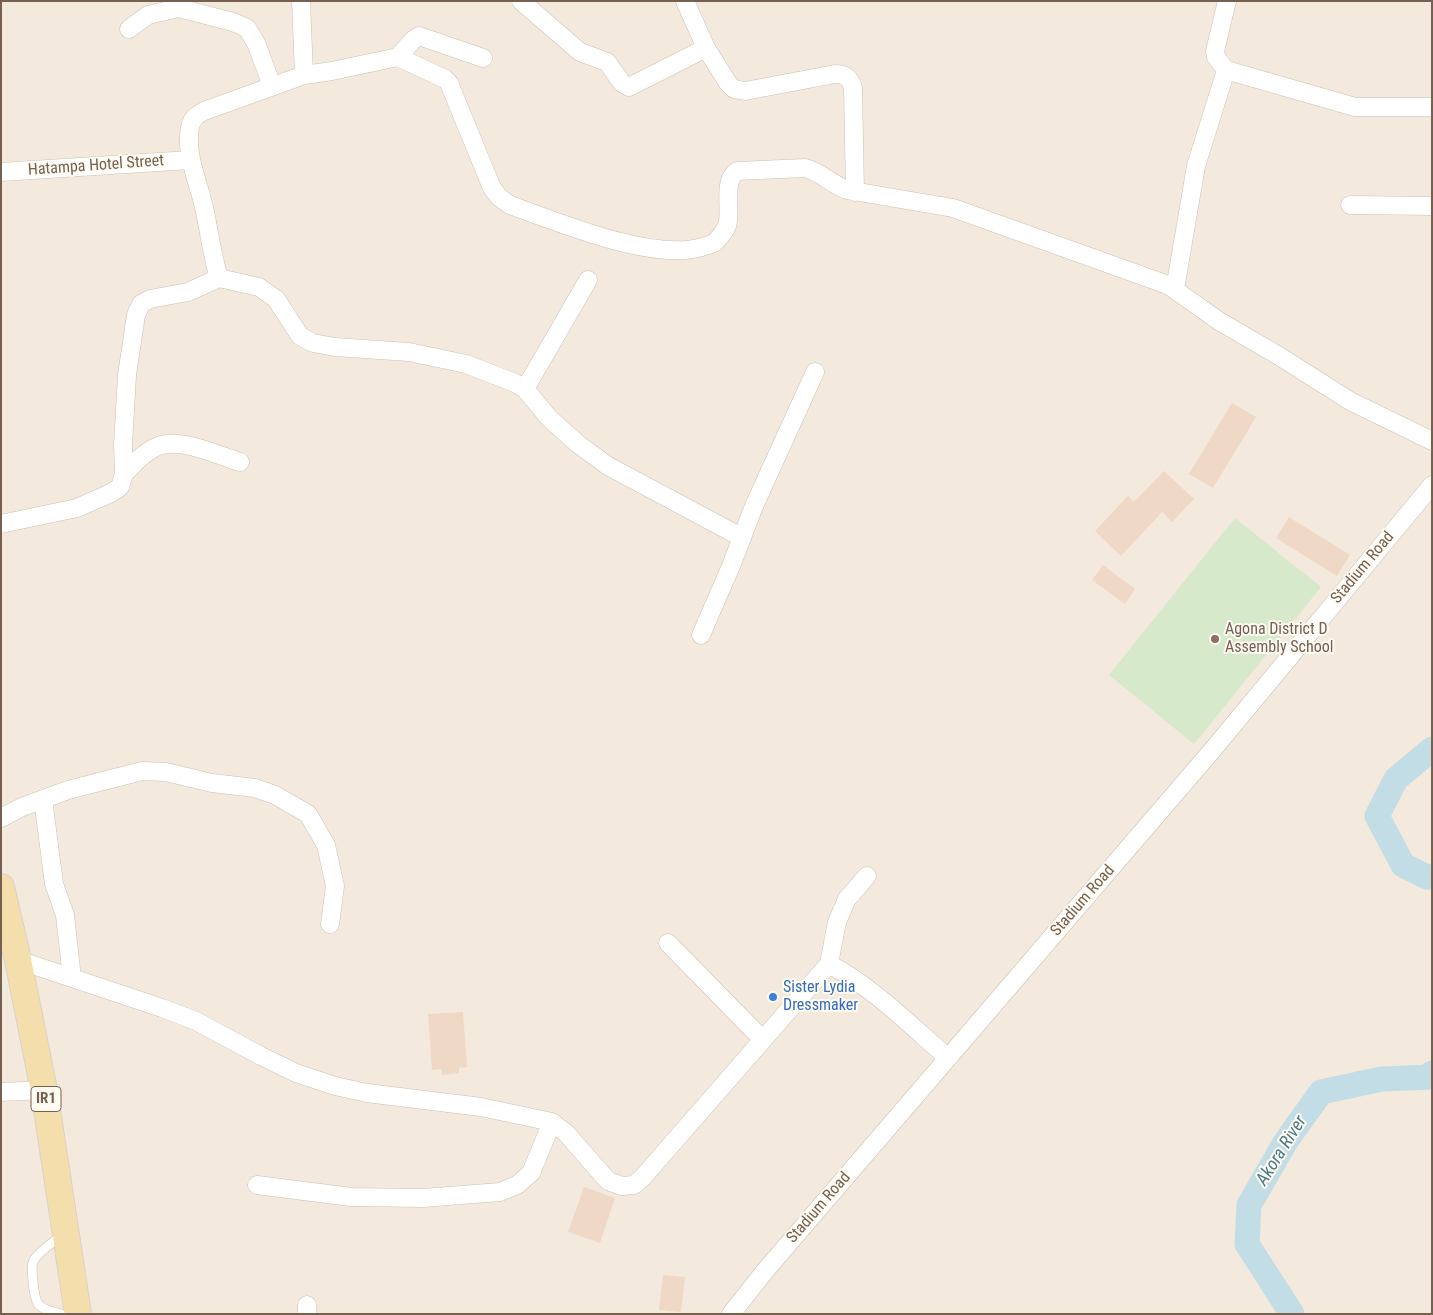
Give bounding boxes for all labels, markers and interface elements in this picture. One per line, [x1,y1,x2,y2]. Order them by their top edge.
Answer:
street label: Hatampa Hotel Street [27,152,165,180]
street label: Stadium Road [1327,528,1399,608]
place label: Agona District D Assembly School [1225,620,1333,658]
marker: Agona District D Assembly School [1209,633,1221,645]
street label: Stadium Road [1047,862,1119,940]
place label: Sister Lydia Dressmaker [783,978,858,1016]
marker: Sister Lydia Dressmaker [767,991,779,1003]
road number: IR1 [31,1086,61,1112]
water label: Akora River [1252,1112,1312,1190]
street label: Stadium Road [783,1169,855,1247]

